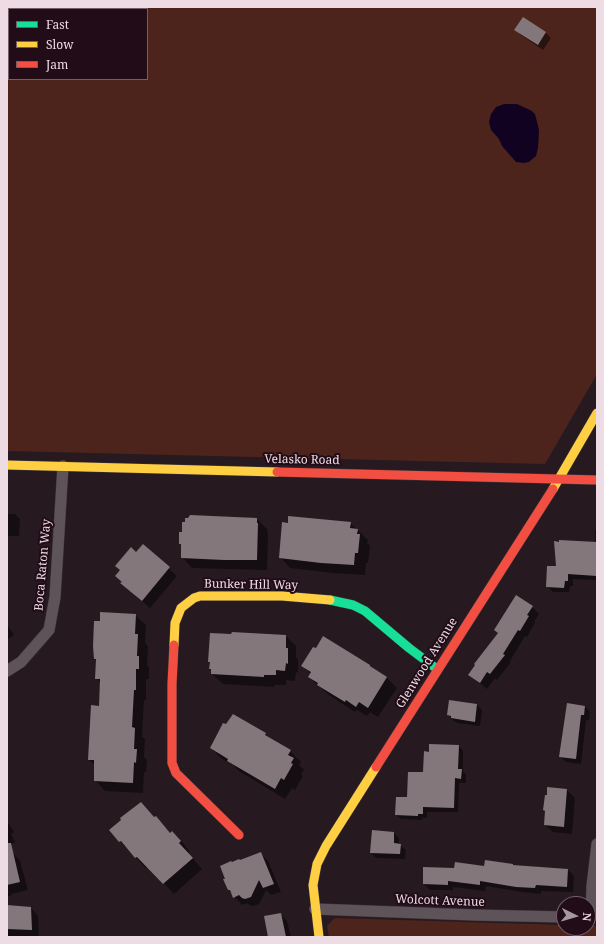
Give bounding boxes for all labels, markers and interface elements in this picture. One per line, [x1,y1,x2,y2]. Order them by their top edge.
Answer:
legend [8,8,148,80]
text: Fast [46,16,69,33]
text: Slow [46,36,74,53]
text: Jam [46,56,68,73]
street label: Velasko Road [264,452,340,468]
street label: Boca Raton Way [32,518,54,612]
street label: Bunker Hill Way [204,577,298,593]
street label: Glenwood Avenue [393,615,461,711]
street label: Wolcott Avenue [395,892,485,910]
north arrow [556,896,596,936]
text: N [580,912,595,922]

